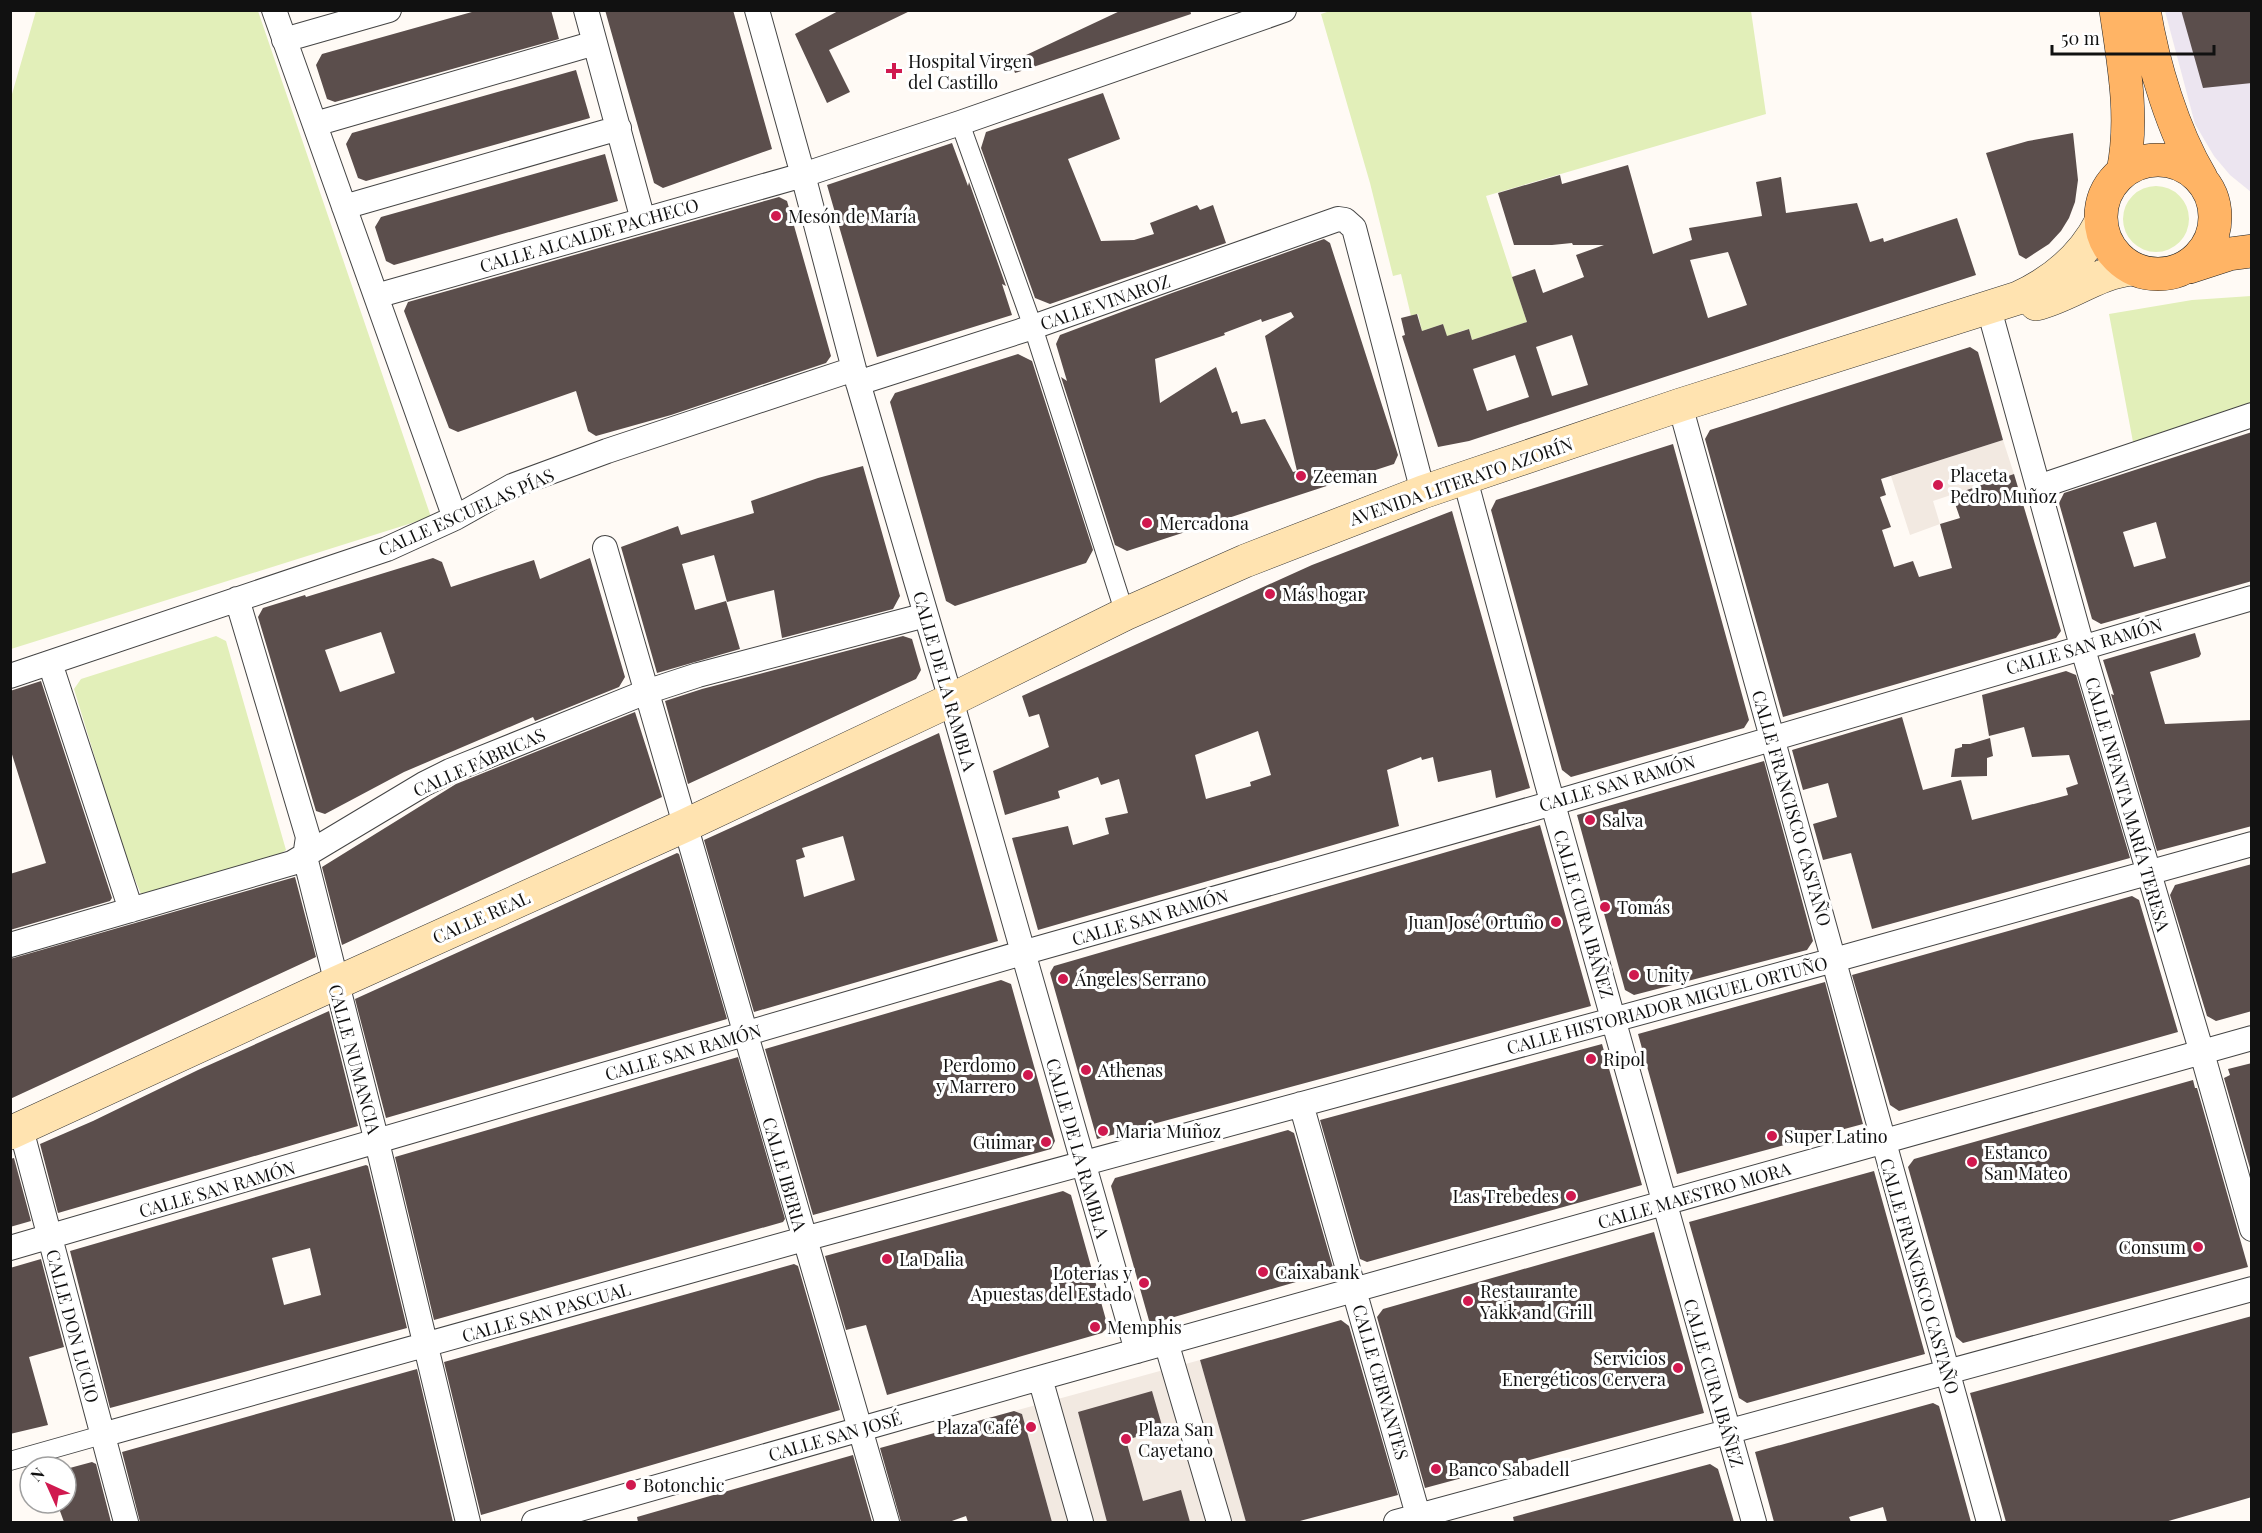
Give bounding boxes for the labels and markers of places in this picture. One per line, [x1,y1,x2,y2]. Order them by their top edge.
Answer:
place label: Hospital Virgen del Castillo [908,49,1033,94]
marker: Hospital Virgen del Castillo [885,62,903,80]
place label: Mesón de María [788,204,916,228]
marker: Mesón de María [769,209,783,223]
place label: Placeta Pedro Muñoz [1950,463,2057,508]
place label: Zeeman [1313,464,1378,488]
marker: Zeeman [1294,469,1308,483]
marker: Placeta Pedro Muñoz [1931,478,1945,492]
place label: Mercadona [1159,511,1249,535]
marker: Mercadona [1140,516,1154,530]
place label: Más hogar [1282,582,1365,606]
marker: Más hogar [1263,587,1277,601]
place label: Salva [1602,808,1644,832]
marker: Salva [1583,813,1597,827]
place label: Tomás [1617,895,1670,919]
marker: Tomás [1598,900,1612,914]
place label: Juan José Ortuño [1407,910,1544,934]
marker: Juan José Ortuño [1549,915,1563,929]
place label: Unity [1646,963,1689,987]
place label: Ángeles Serrano [1074,967,1206,991]
marker: Unity [1627,968,1641,982]
marker: Ángeles Serrano [1056,972,1070,986]
place label: Ripol [1603,1047,1645,1071]
marker: Ripol [1584,1052,1598,1066]
place label: Perdomo y Marrero [935,1053,1016,1098]
place label: Athenas [1097,1058,1163,1082]
marker: Athenas [1079,1063,1093,1077]
marker: Perdomo y Marrero [1021,1068,1035,1082]
place label: Maria Muñoz [1115,1119,1221,1143]
marker: Maria Muñoz [1096,1124,1110,1138]
place label: Super Latino [1784,1124,1888,1148]
marker: Super Latino [1765,1129,1779,1143]
place label: Guimar [973,1130,1034,1154]
marker: Guimar [1039,1135,1053,1149]
place label: Estanco San Mateo [1984,1140,2068,1185]
marker: Estanco San Mateo [1965,1155,1979,1169]
place label: Las Trebedes [1453,1184,1559,1208]
marker: Las Trebedes [1564,1189,1578,1203]
place label: Consum [2119,1235,2186,1259]
marker: Consum [2191,1240,2205,1254]
place label: La Dalia [899,1247,964,1271]
marker: La Dalia [880,1252,894,1266]
place label: Caixabank [1275,1260,1360,1284]
place label: Loterías y Apuestas del Estado [970,1261,1132,1306]
marker: Caixabank [1256,1265,1270,1279]
marker: Loterías y Apuestas del Estado [1137,1276,1151,1290]
place label: Restaurante Yakk and Grill [1479,1279,1593,1324]
marker: Restaurante Yakk and Grill [1461,1294,1475,1308]
place label: Memphis [1107,1315,1182,1339]
marker: Memphis [1088,1320,1102,1334]
place label: Servicios Energéticos Cervera [1502,1346,1666,1391]
marker: Servicios Energéticos Cervera [1671,1361,1685,1375]
place label: Plaza Café [937,1415,1019,1439]
place label: Plaza San Cayetano [1138,1417,1214,1462]
marker: Plaza Café [1024,1420,1038,1434]
marker: Plaza San Cayetano [1119,1432,1133,1446]
place label: Banco Sabadell [1448,1457,1570,1481]
marker: Banco Sabadell [1429,1462,1443,1476]
place label: Botonchic [643,1473,725,1497]
marker: Botonchic [624,1478,638,1492]

